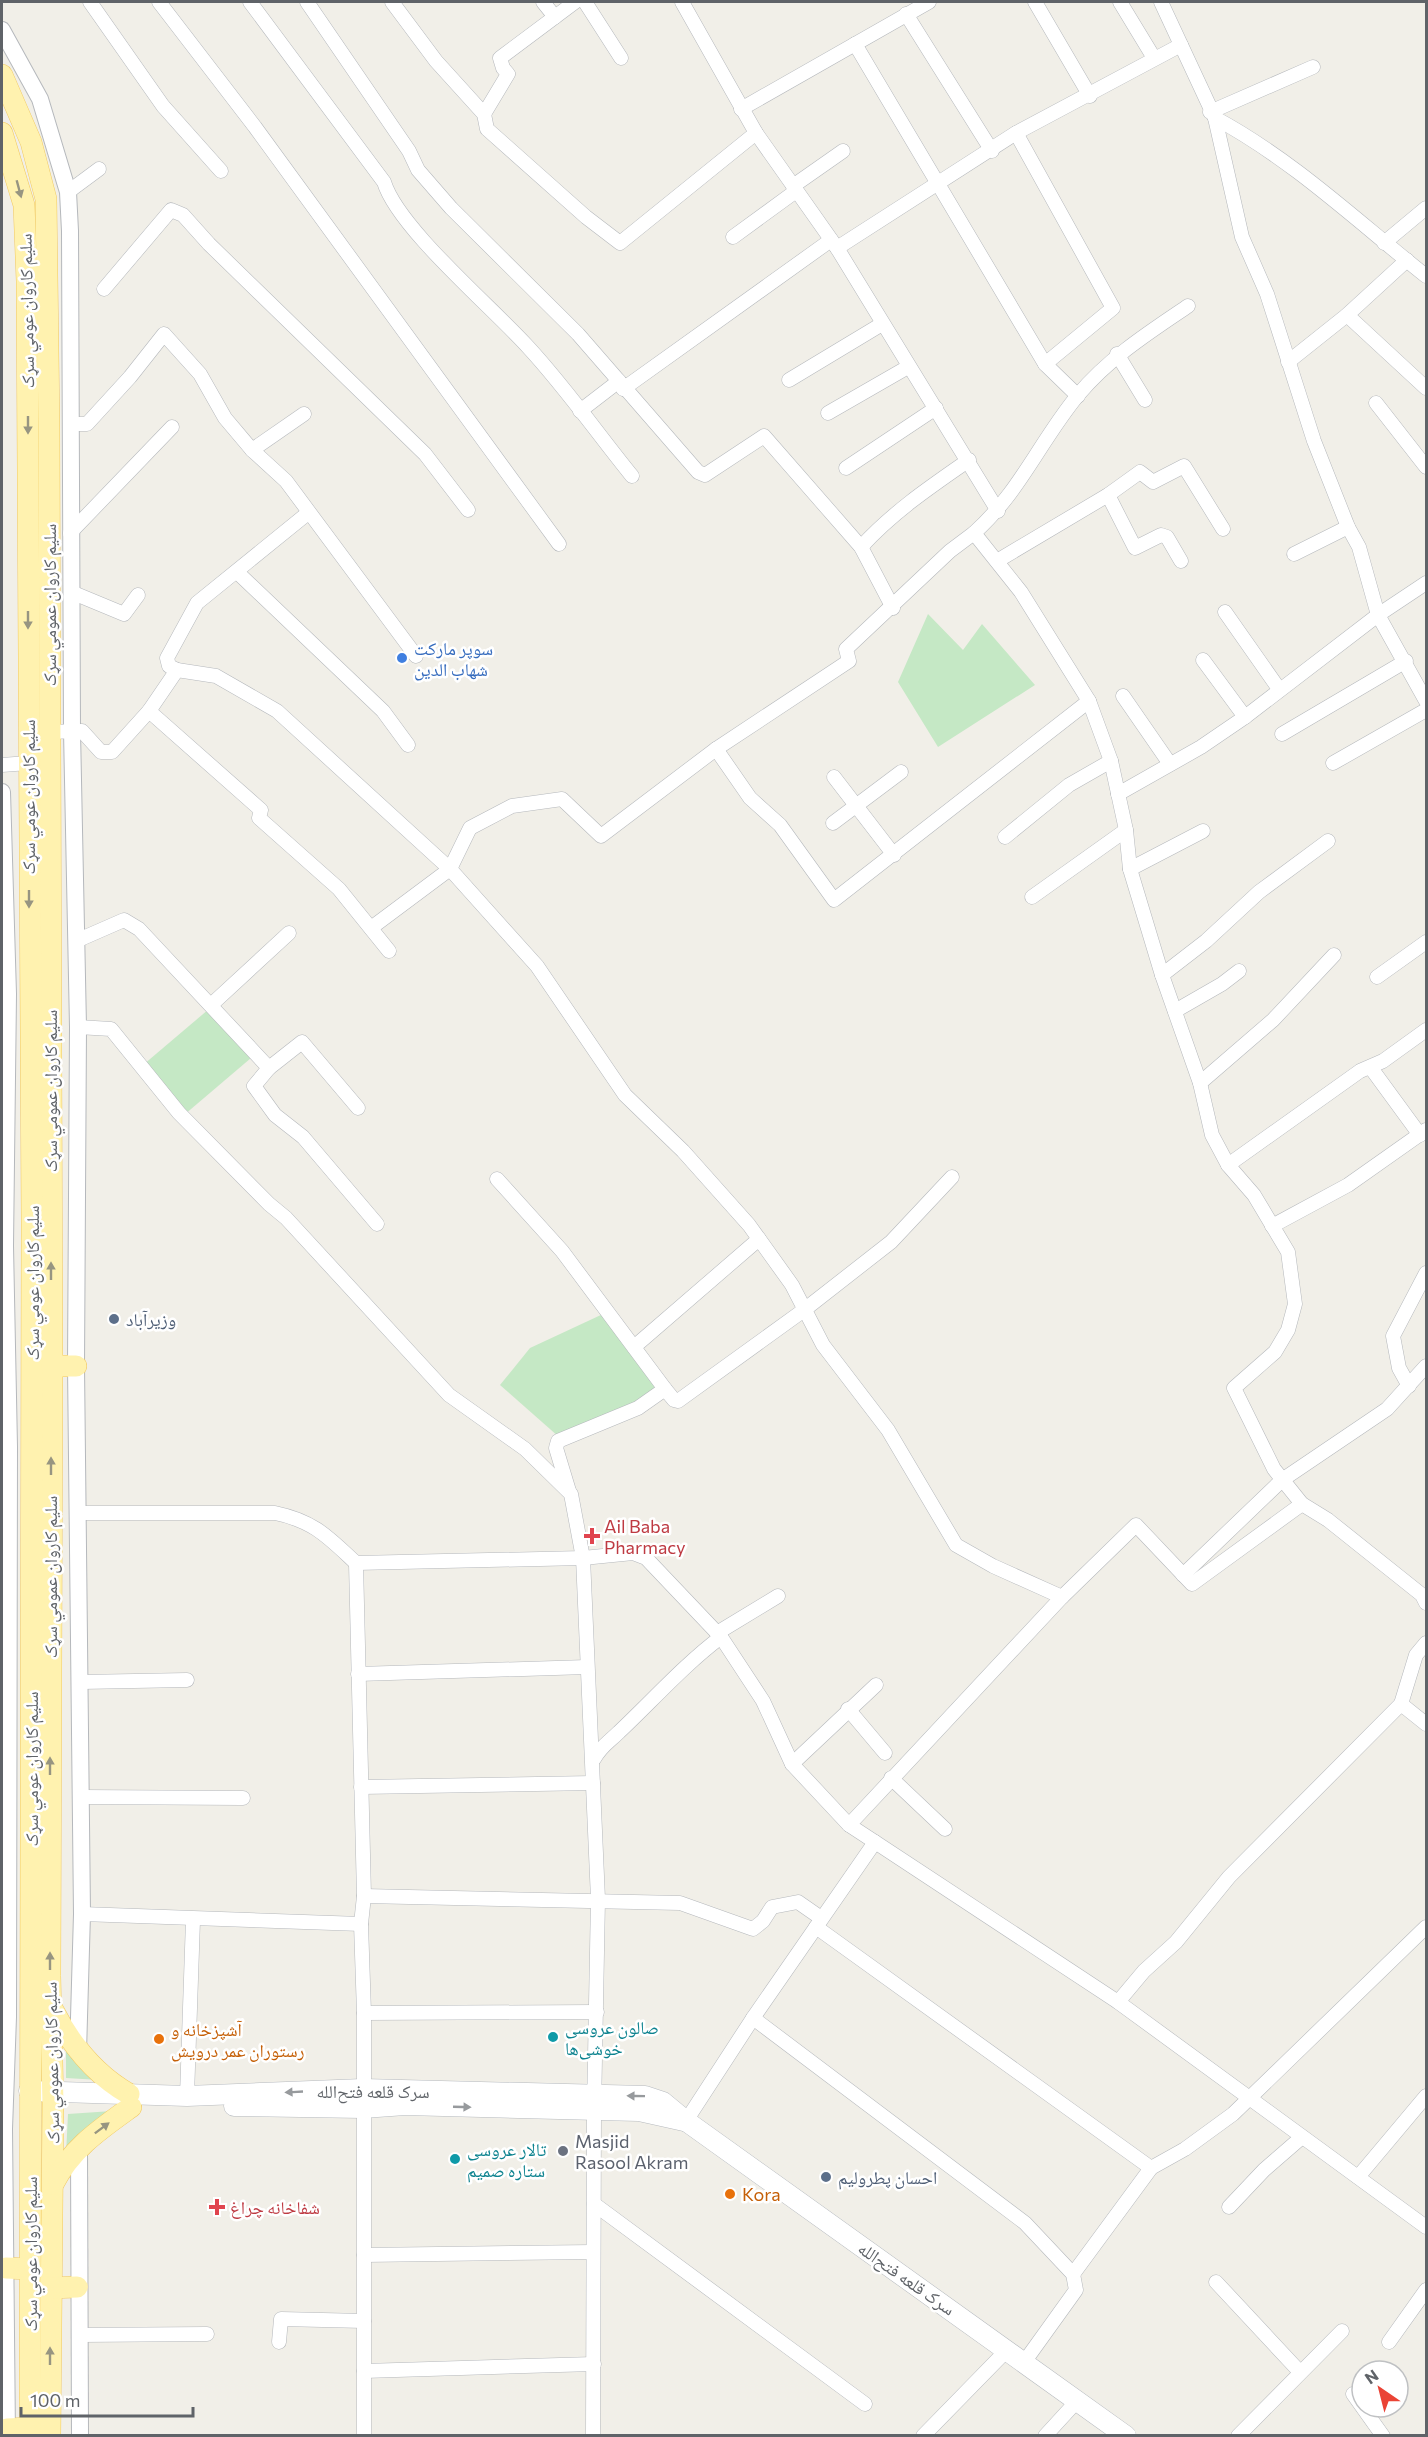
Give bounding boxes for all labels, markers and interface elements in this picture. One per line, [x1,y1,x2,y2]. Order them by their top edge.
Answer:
one-way arrow [15,180,24,198]
street label: سلیم کاروان عومي سړک [14,233,43,389]
one-way arrow [23,416,33,435]
street label: سلیم کاروان عمومي سړک [38,524,65,686]
one-way arrow [23,611,33,630]
place label: سوپر مارکت شهاب الدین [414,637,493,681]
marker: سوپر مارکت شهاب الدین [395,651,409,665]
street label: سلیم کاروان عومي سړک [17,719,44,875]
one-way arrow [24,890,34,909]
street label: سلیم کاروان عمومي سړک [39,1010,66,1172]
street label: سلیم کاروان عومي سړک [21,1205,48,1361]
one-way arrow [46,1261,56,1280]
place label: وزیرآباد [126,1308,176,1331]
marker: وزیرآباد [107,1312,121,1326]
one-way arrow [46,1456,56,1475]
street label: سلیم کاروان عمومي سړک [39,1496,66,1658]
place label: Ail Baba Pharmacy [604,1515,686,1558]
marker: Ail Baba Pharmacy [585,1529,599,1543]
street label: سلیم کاروان عومي سړک [20,1691,47,1847]
one-way arrow [45,1756,55,1775]
one-way arrow [45,1951,55,1970]
street label: سلیم کاروان عمومي سړک [39,1982,68,2144]
place label: صالون عروسی خوشی‌ها [565,2016,659,2060]
place label: آشپزخانه و رستوران عمر درویش [171,2018,305,2062]
marker: صالون عروسی خوشی‌ها [546,2030,560,2044]
marker: آشپزخانه و رستوران عمر درویش [152,2032,166,2046]
street label: سرک قلعه فتح‌الله [316,2080,430,2104]
one-way arrow [284,2087,303,2096]
one-way arrow [626,2091,645,2101]
one-way arrow [453,2103,472,2112]
one-way arrow [94,2123,109,2135]
place label: Masjid Rasool Akram [575,2130,688,2173]
place label: تالار عروسی ستاره صمیم [467,2138,546,2183]
marker: Masjid Rasool Akram [556,2144,570,2158]
marker: تالار عروسی ستاره صمیم [448,2152,462,2166]
place label: احسان پطرولیم [838,2166,937,2190]
marker: احسان پطرولیم [819,2170,833,2184]
street label: سلیم کاروان عومي سړک [19,2176,46,2332]
place label: Kora [742,2183,781,2205]
marker: Kora [723,2187,737,2201]
place label: شفاخانه چراغ [230,2196,320,2219]
marker: شفاخانه چراغ [208,2198,226,2216]
street label: سرک قلعه فتح‌الله [853,2237,960,2321]
one-way arrow [45,2347,55,2366]
north arrow [1350,2359,1410,2419]
text: N [1361,2365,1381,2388]
scale bar [21,2380,194,2418]
text: 100 m [30,2389,80,2411]

